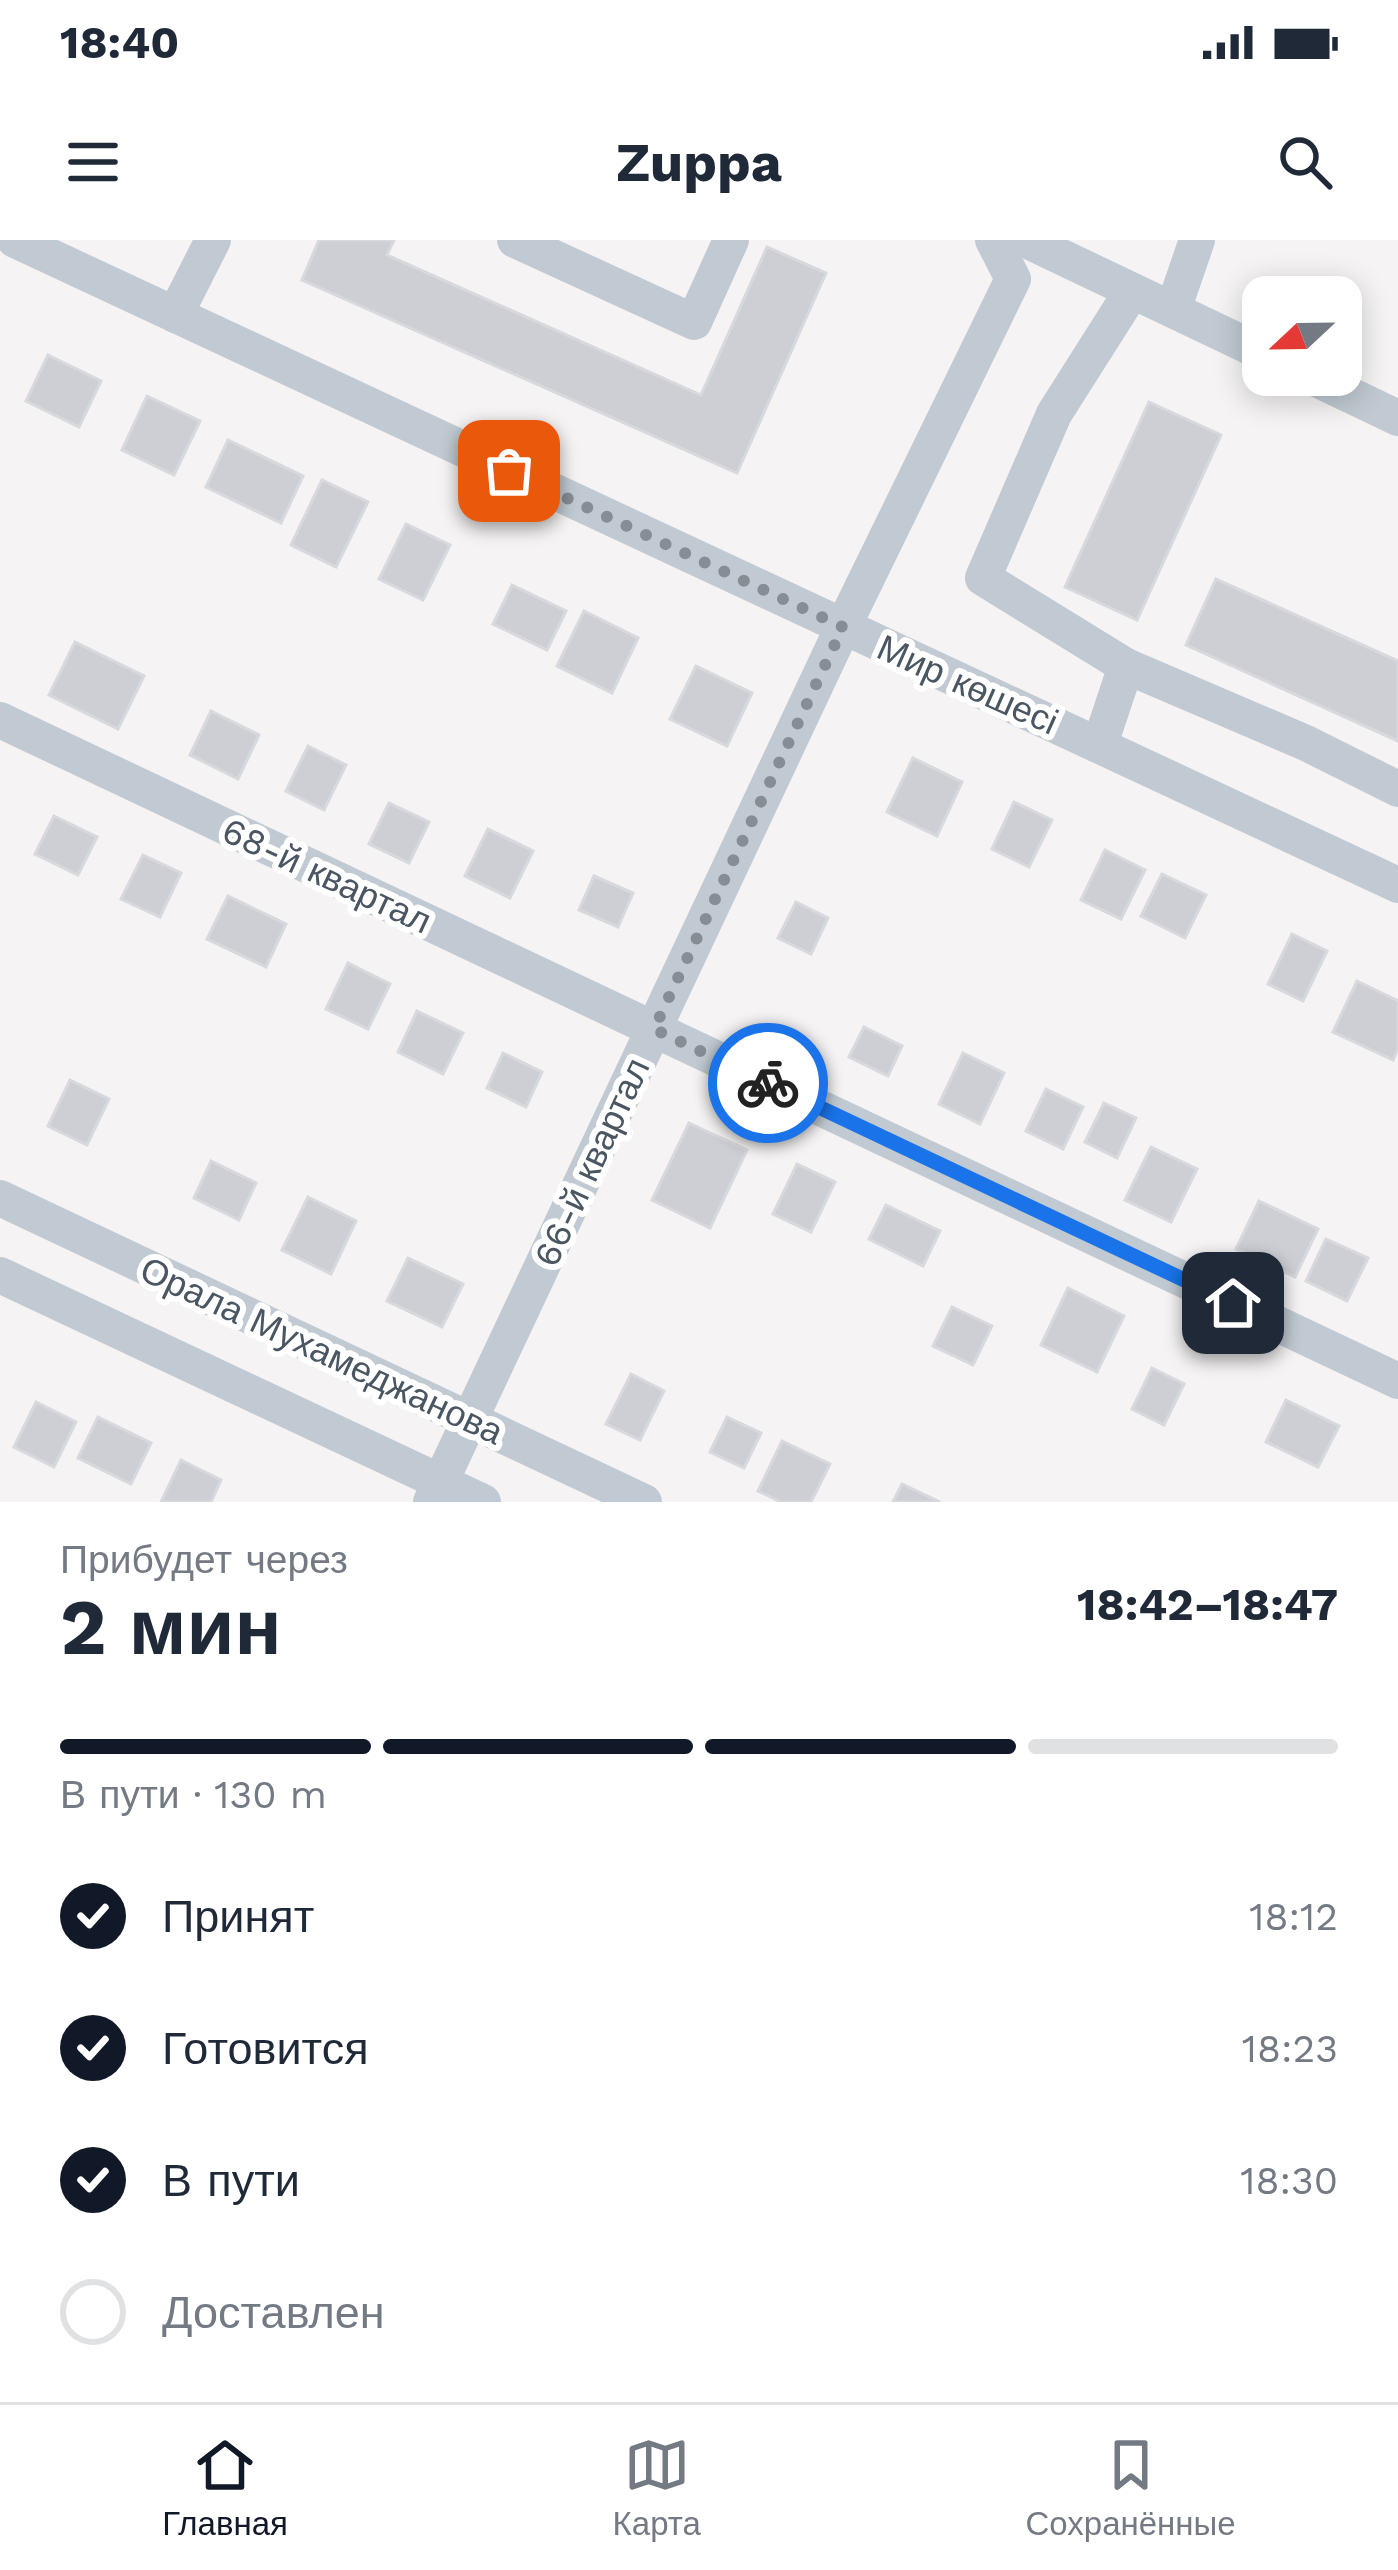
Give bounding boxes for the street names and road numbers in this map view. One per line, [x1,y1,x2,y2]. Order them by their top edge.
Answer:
street label: Мир көшесі [871,626,1064,743]
street label: 68-й квартал [215,809,438,943]
street label: 66-й квартал [525,1051,659,1273]
street label: Орала Мухамеджанова [134,1248,510,1454]

